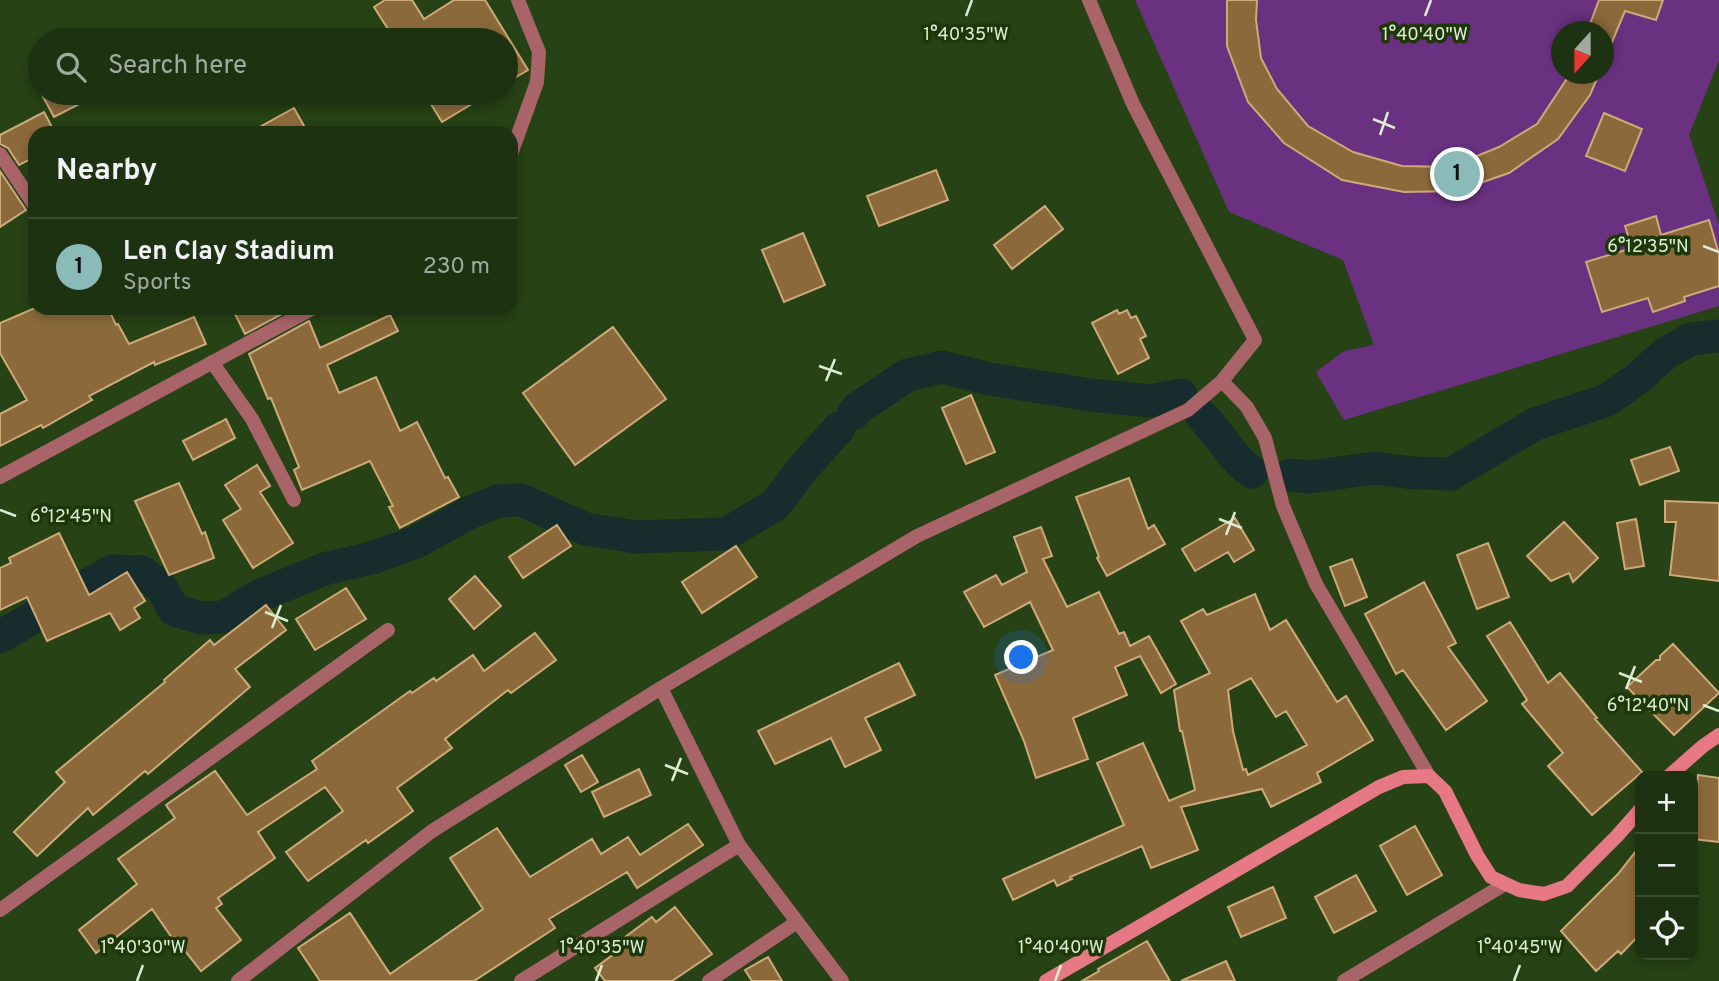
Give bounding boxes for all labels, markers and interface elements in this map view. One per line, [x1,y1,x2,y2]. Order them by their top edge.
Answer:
north arrow [1551,21,1614,84]
text: 1°40'35"W [923,24,1009,47]
text: 1°40'40"W [1382,24,1468,47]
search box [28,28,518,105]
icon: search [52,48,90,86]
text: Search here [108,50,247,83]
pin: 1 [1434,148,1480,200]
text: Nearby [56,153,157,190]
text: Len Clay Stadium [123,236,335,269]
text: 6°12'35"N [1607,236,1689,259]
text: 1 [74,253,84,282]
text: 230 m [423,253,490,282]
text: Sports [123,269,191,298]
text: 6°12'45"N [30,506,112,529]
your location [1004,640,1038,674]
text: 6°12'40"N [1607,695,1689,718]
map controls [1635,771,1698,960]
button: + [1635,771,1698,834]
button: − [1635,834,1698,897]
button: locate [1635,897,1698,960]
text: 1°40'30"W [100,937,186,960]
text: 1°40'35"W [559,937,645,960]
text: 1°40'40"W [1018,937,1104,960]
text: 1°40'45"W [1477,937,1563,960]

